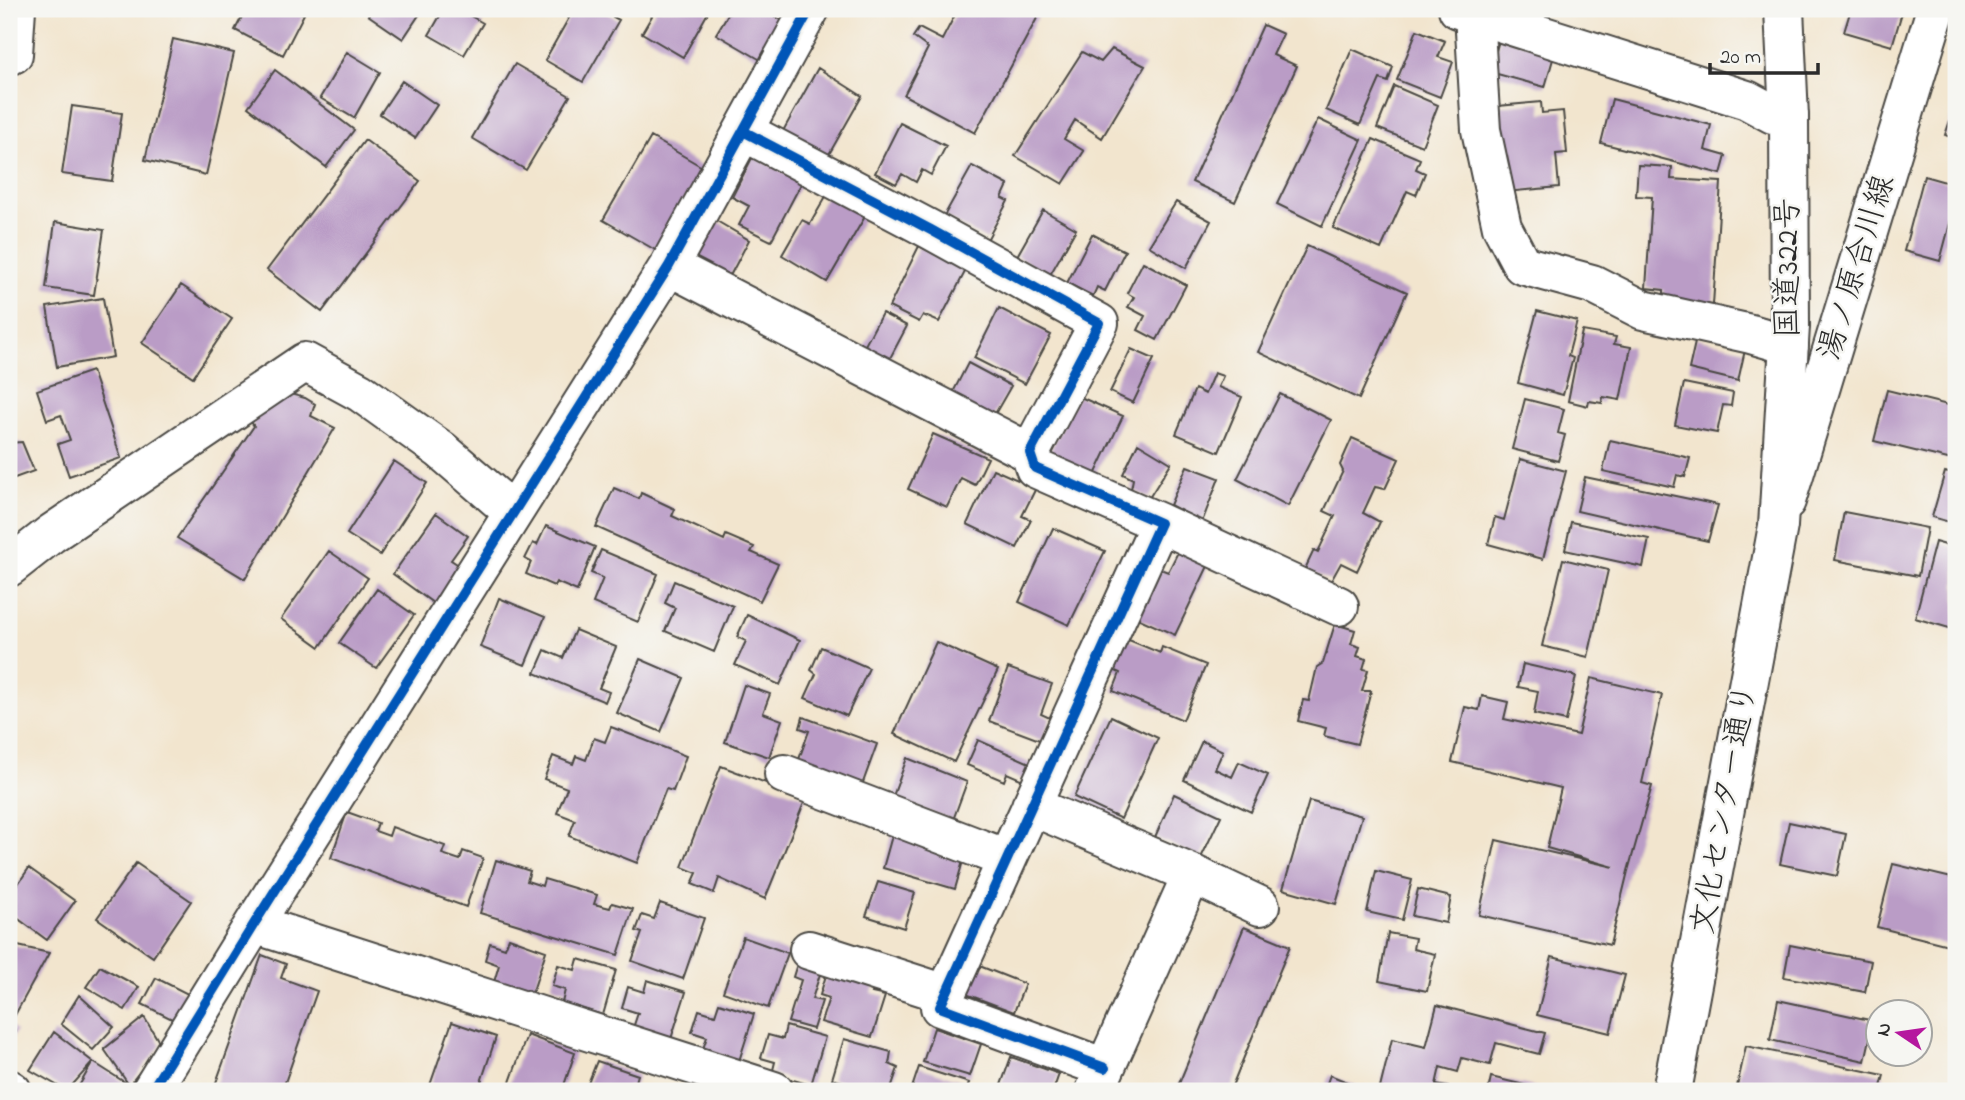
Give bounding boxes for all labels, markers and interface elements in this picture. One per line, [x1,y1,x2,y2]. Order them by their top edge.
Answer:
scale bar [1710,32,1818,76]
text: 20 m [1720,43,1761,73]
street label: 湯ノ原合川線 [1807,169,1909,367]
street label: 国道322号 [1766,197,1813,339]
street label: 文化センター通り [1681,679,1771,939]
north arrow [1864,998,1934,1068]
text: N [1870,1020,1900,1039]

